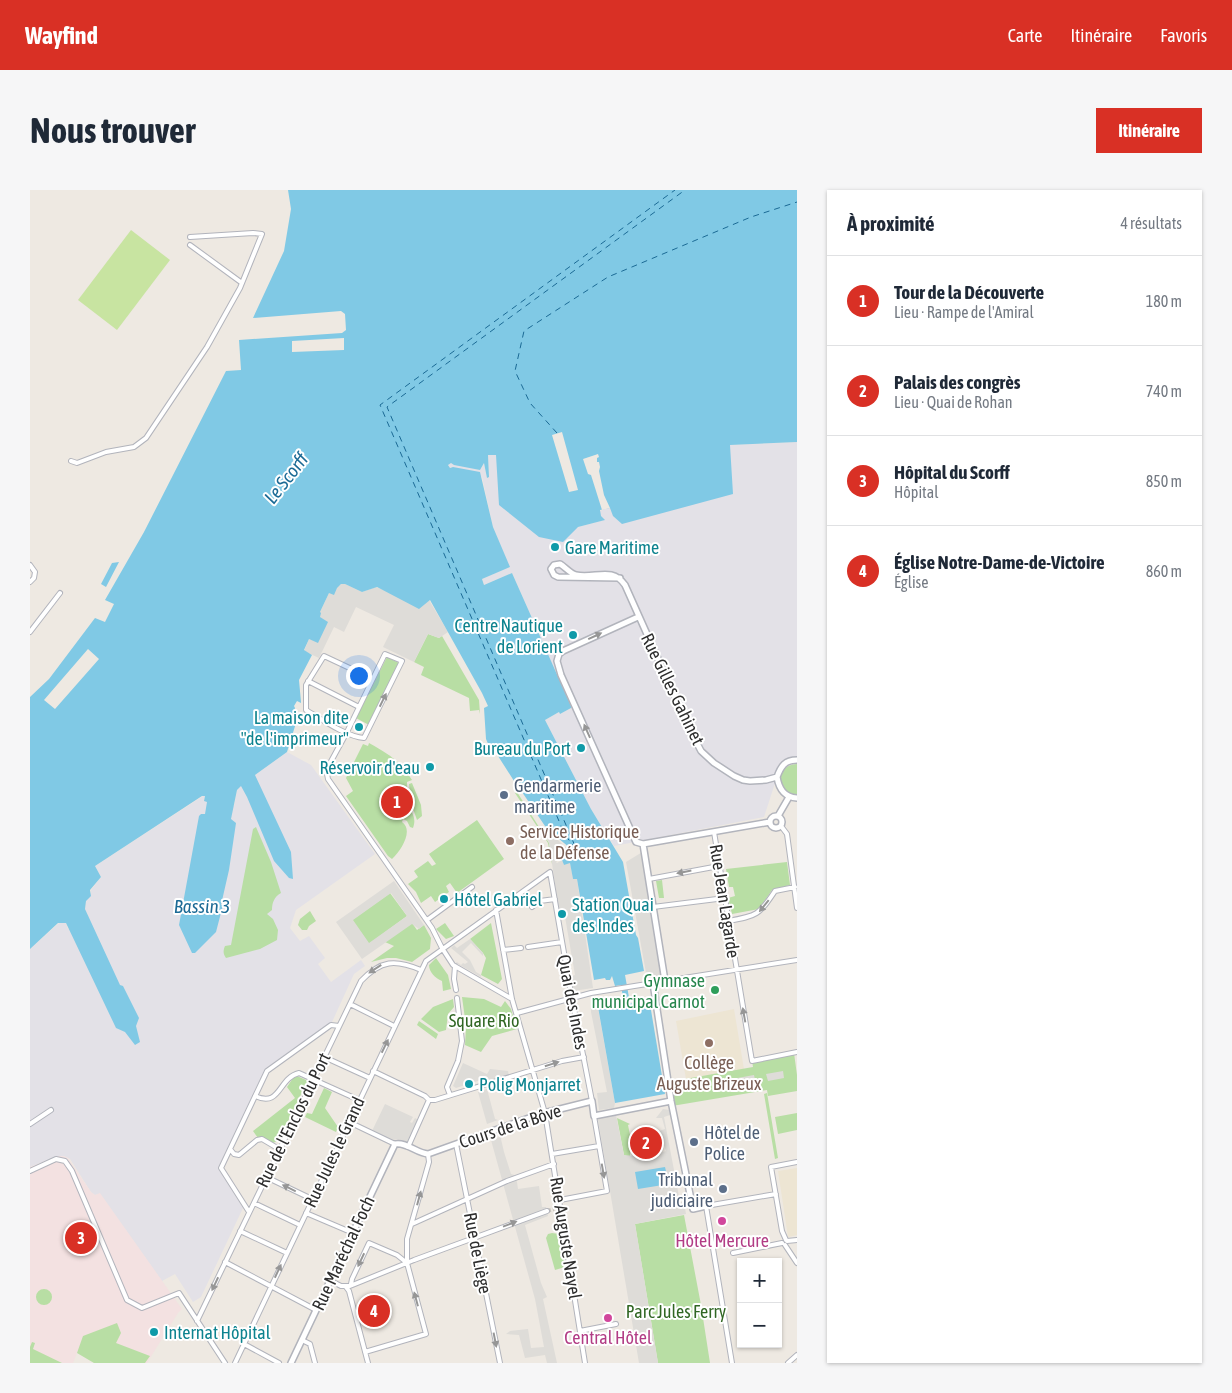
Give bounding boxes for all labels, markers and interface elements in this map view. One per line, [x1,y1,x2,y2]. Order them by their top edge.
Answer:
text: Wayfind [25,22,98,49]
text: Carte [1008,25,1042,46]
text: Itinéraire [1070,25,1132,46]
text: Favoris [1160,25,1207,46]
button: Itinéraire [1096,108,1202,153]
text: Nous trouver [30,110,195,150]
text: À proximité [847,211,935,235]
text: 4 résultats [1120,214,1182,232]
text: Tour de la Découverte [894,281,1044,303]
text: 1 [859,292,867,310]
text: 180 m [1146,292,1182,310]
text: Lieu · Rampe de l'Amiral [894,303,1034,321]
text: Palais des congrès [894,371,1021,393]
text: 2 [859,382,867,400]
text: 740 m [1146,382,1182,400]
text: Lieu · Quai de Rohan [894,393,1013,411]
water label: Le Scorff [259,448,313,508]
text: Hôpital du Scorff [894,461,1010,483]
text: 3 [859,472,867,490]
text: 850 m [1146,472,1182,490]
text: Hôpital [894,483,938,501]
place label: Gare Maritime [565,537,659,558]
marker: Gare Maritime [549,541,561,553]
text: Église Notre-Dame-de-Victoire [894,551,1105,573]
text: 4 [859,562,867,580]
text: 860 m [1146,562,1182,580]
text: Église [894,573,929,591]
place label: Centre Nautique de Lorient [454,615,563,657]
marker: Centre Nautique de Lorient [567,629,579,641]
street label: Rue Gilles Gahinet [637,630,709,748]
one-way arrow [588,632,602,640]
your location [346,663,372,689]
one-way arrow [379,692,387,707]
place label: La maison dite "de l'imprimeur" [241,707,349,749]
marker: La maison dite "de l'imprimeur" [353,721,365,733]
one-way arrow [582,724,590,738]
place label: Bureau du Port [474,738,571,759]
marker: Bureau du Port [575,742,587,754]
place label: Réservoir d'eau [319,757,420,778]
marker: Réservoir d'eau [424,761,436,773]
place label: Gendarmerie maritime [514,775,601,817]
pin: 1 [381,783,413,821]
marker: Gendarmerie maritime [498,789,510,801]
place label: Service Historique de la Défense [520,821,639,863]
marker: Service Historique de la Défense [504,835,516,847]
street label: Rue Jean Lagarde [706,843,744,959]
one-way arrow [676,868,692,876]
place label: Hôtel Gabriel [454,889,542,910]
marker: Hôtel Gabriel [438,893,450,905]
place label: Station Quai des Indes [572,894,654,936]
water label: Bassin 3 [174,895,230,917]
one-way arrow [758,900,769,913]
marker: Station Quai des Indes [556,908,568,920]
street label: Quai des Indes [554,953,592,1051]
one-way arrow [369,964,382,974]
place label: Gymnase municipal Carnot [591,970,705,1012]
marker: Gymnase municipal Carnot [709,984,721,996]
one-way arrow [740,1007,748,1023]
park label: Square Rio [449,1010,519,1031]
marker: Collège Auguste Brizeux [703,1037,715,1049]
one-way arrow [381,1038,389,1053]
street label: Rue de l'Enclos du Port [251,1049,335,1191]
place label: Collège Auguste Brizeux [657,1052,761,1094]
one-way arrow [545,1059,560,1067]
place label: Polig Monjarret [479,1074,581,1095]
marker: Polig Monjarret [463,1078,475,1090]
street label: Rue Jules le Grand [299,1093,369,1211]
street label: Cours de la Bôve [456,1100,564,1152]
place label: Hôtel de Police [704,1122,760,1164]
pin: 2 [630,1124,662,1162]
marker: Hôtel de Police [688,1136,700,1148]
one-way arrow [600,1163,608,1179]
place label: Tribunal judiciaire [650,1169,713,1211]
street label: Rue Auguste Nayel [546,1175,586,1301]
marker: Tribunal judiciaire [717,1183,729,1195]
one-way arrow [282,1184,296,1192]
one-way arrow [415,1191,423,1206]
street label: Rue Maréchal Foch [307,1192,379,1314]
street label: Rue de Liège [460,1211,496,1295]
marker: Hôtel Mercure [716,1215,728,1227]
pin: 3 [65,1219,97,1257]
one-way arrow [503,1220,518,1227]
place label: Hôtel Mercure [675,1230,769,1251]
one-way arrow [356,1253,364,1267]
map controls [737,1258,782,1348]
button: + [737,1258,782,1303]
one-way arrow [274,1264,282,1279]
one-way arrow [210,1277,218,1291]
one-way arrow [412,1291,420,1306]
pin: 4 [358,1292,390,1330]
park label: Parc Jules Ferry [626,1301,726,1322]
button: − [737,1303,782,1348]
marker: Central Hôtel [602,1312,614,1324]
place label: Internat Hôpital [164,1322,271,1343]
marker: Internat Hôpital [148,1326,160,1338]
place label: Central Hôtel [564,1327,652,1348]
one-way arrow [491,1333,499,1348]

